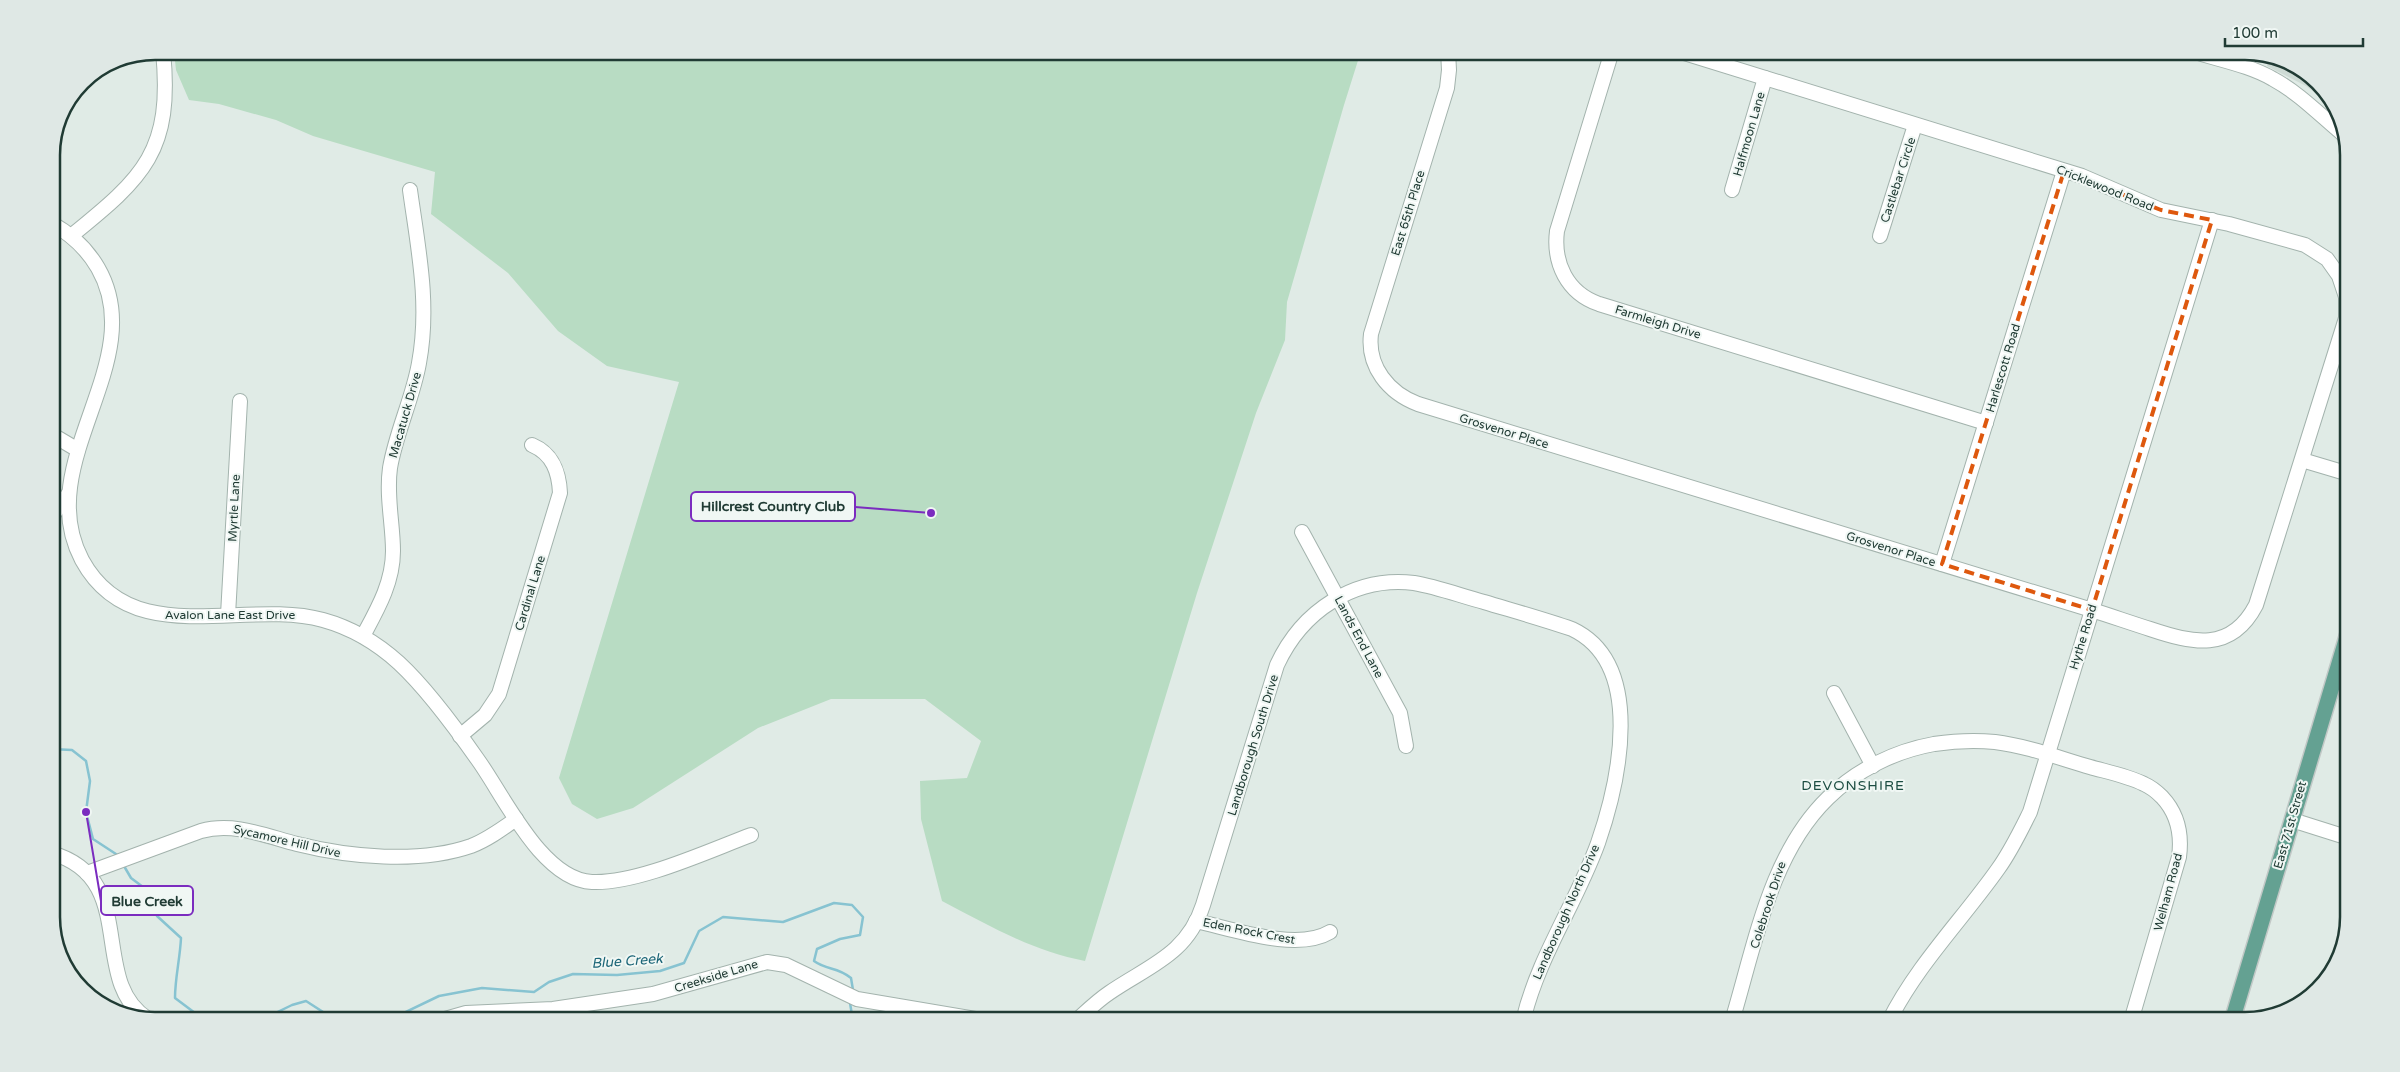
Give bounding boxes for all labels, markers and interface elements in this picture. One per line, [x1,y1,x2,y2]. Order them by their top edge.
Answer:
scale bar [2225,15,2362,47]
text: 100 m [2232,24,2278,42]
street label: Halfmoon Lane [1730,90,1768,178]
street label: Castlebar Circle [1878,135,1918,225]
street label: Cricklewood Road [2054,162,2156,214]
street label: East 65th Place [1388,168,1428,257]
street label: Farmleigh Drive [1613,302,1703,342]
street label: Harlescott Road [1983,322,2023,414]
street label: Macatuck Drive [386,370,424,460]
street label: Grosvenor Place [1458,411,1551,451]
street label: Myrtle Lane [225,474,243,542]
callout: Hillcrest Country Club [691,492,855,521]
text: Hillcrest Country Club [701,498,845,515]
street label: Grosvenor Place [1845,529,1938,569]
street label: Cardinal Lane [512,553,548,632]
street label: Lands End Lane [1332,594,1387,681]
street label: Hythe Road [2066,603,2100,671]
street label: Avalon Lane East Drive [165,608,295,622]
street label: Landborough South Drive [1225,672,1281,817]
district label: DEVONSHIRE [1801,777,1905,794]
street label: East 71st Street [2271,779,2309,870]
street label: Sycamore Hill Drive [232,822,342,860]
street label: Landborough North Drive [1530,842,1602,982]
street label: Welham Road [2151,852,2185,932]
street label: Colebrook Drive [1747,859,1789,950]
callout: Blue Creek [101,886,193,915]
text: Blue Creek [111,893,183,910]
street label: Eden Rock Crest [1202,915,1297,947]
water label: Blue Creek [591,950,665,972]
street label: Creekside Lane [672,957,760,995]

